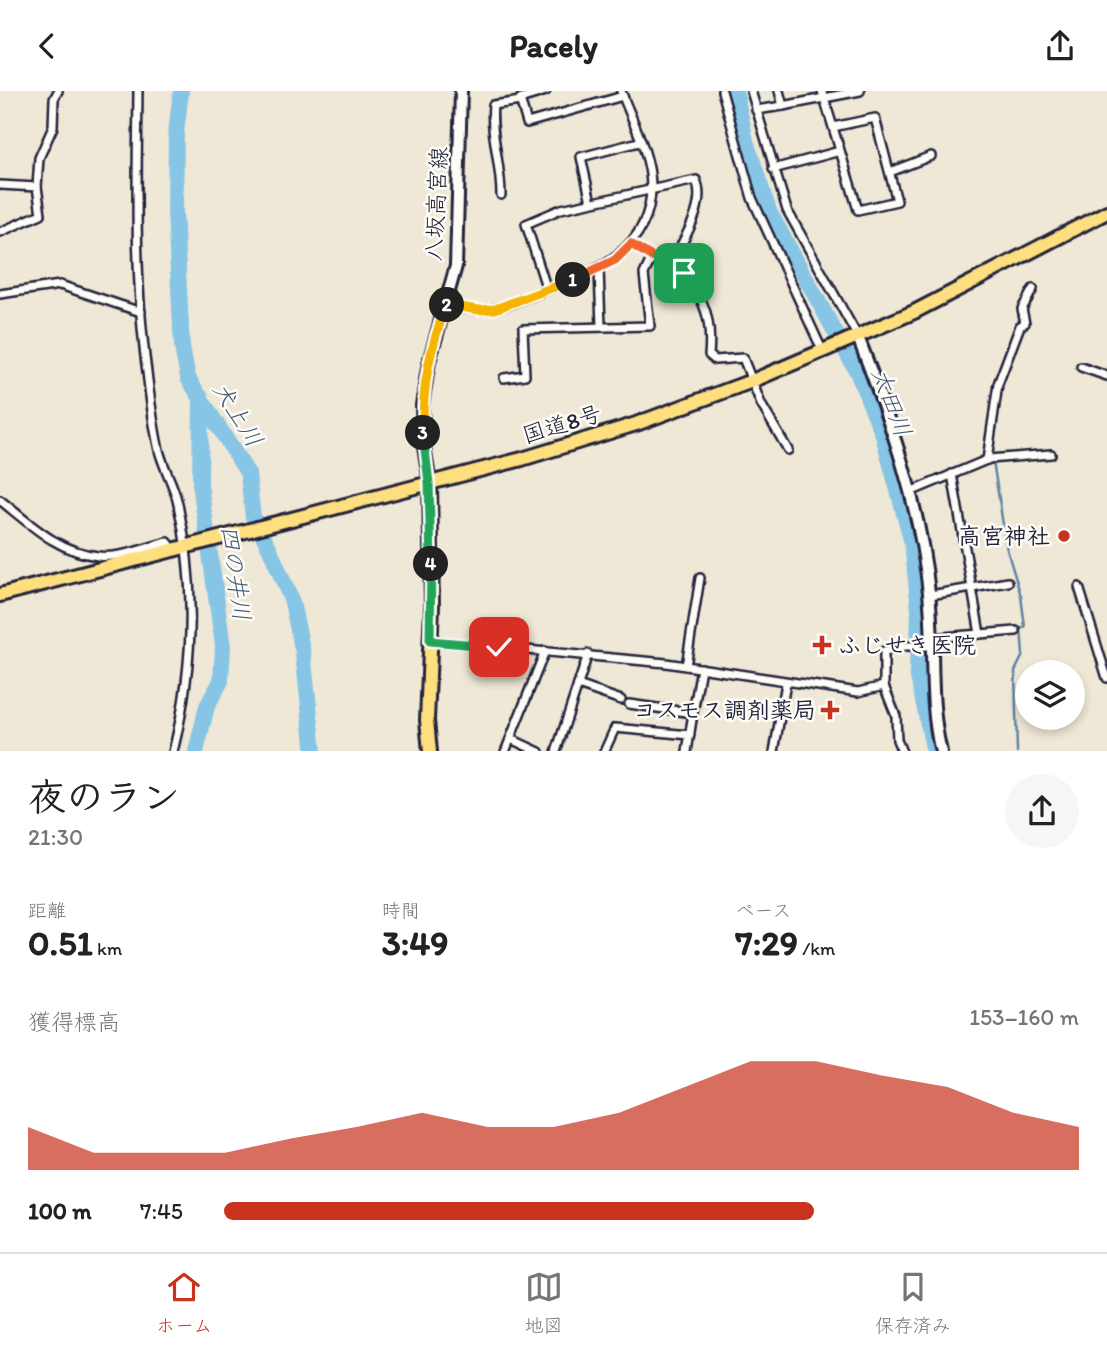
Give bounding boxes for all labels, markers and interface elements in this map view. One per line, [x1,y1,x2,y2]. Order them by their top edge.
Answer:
icon: back [28,27,66,65]
text: Pacely [509,27,598,65]
icon: share [1041,27,1079,65]
street label: 八坂高宮線 [419,146,453,262]
pin [654,243,714,303]
icon: arrive [665,254,703,292]
pin: 1 [556,263,590,297]
text: 1 [568,268,577,291]
pin: 2 [430,287,464,323]
text: 2 [442,293,452,316]
water label: 太田川 [866,363,918,441]
water label: 犬上川 [207,376,269,452]
street label: 国道8号 [519,399,605,449]
pin: 3 [406,415,440,451]
text: 3 [417,421,428,444]
place label: 高宮神社 [958,522,1050,550]
water label: 四の井川 [215,523,257,623]
marker: 高宮神社 [1056,528,1072,544]
pin: 4 [414,547,448,581]
text: 4 [425,552,436,575]
pin [469,617,529,677]
icon: check [480,628,518,666]
place label: ふじせき医院 [838,631,976,659]
marker: ふじせき医院 [812,635,832,655]
map controls [1015,660,1085,730]
button: layers [1015,660,1085,730]
place label: コスモス調剤薬局 [633,696,816,724]
marker: コスモス調剤薬局 [822,702,838,718]
text: 夜のラン [28,774,180,820]
button: share [1005,774,1079,848]
text: 21:30 [28,823,83,851]
text: 距離 [28,899,66,922]
text: 時間 [382,899,420,922]
text: ペース [735,899,791,922]
text: 0.51 [28,922,93,964]
text: 3:49 [382,922,449,964]
text: 7:29 [735,922,798,964]
text: km [93,937,122,960]
text: /km [798,937,835,960]
text: 153–160 m [969,1003,1079,1031]
text: 獲得標高 [28,1008,120,1036]
text: 100 m [28,1197,92,1225]
text: 7:45 [140,1197,183,1225]
tab: ホーム [156,1268,212,1337]
tab: 地図 [525,1268,563,1337]
tab: 保存済み [875,1268,951,1337]

